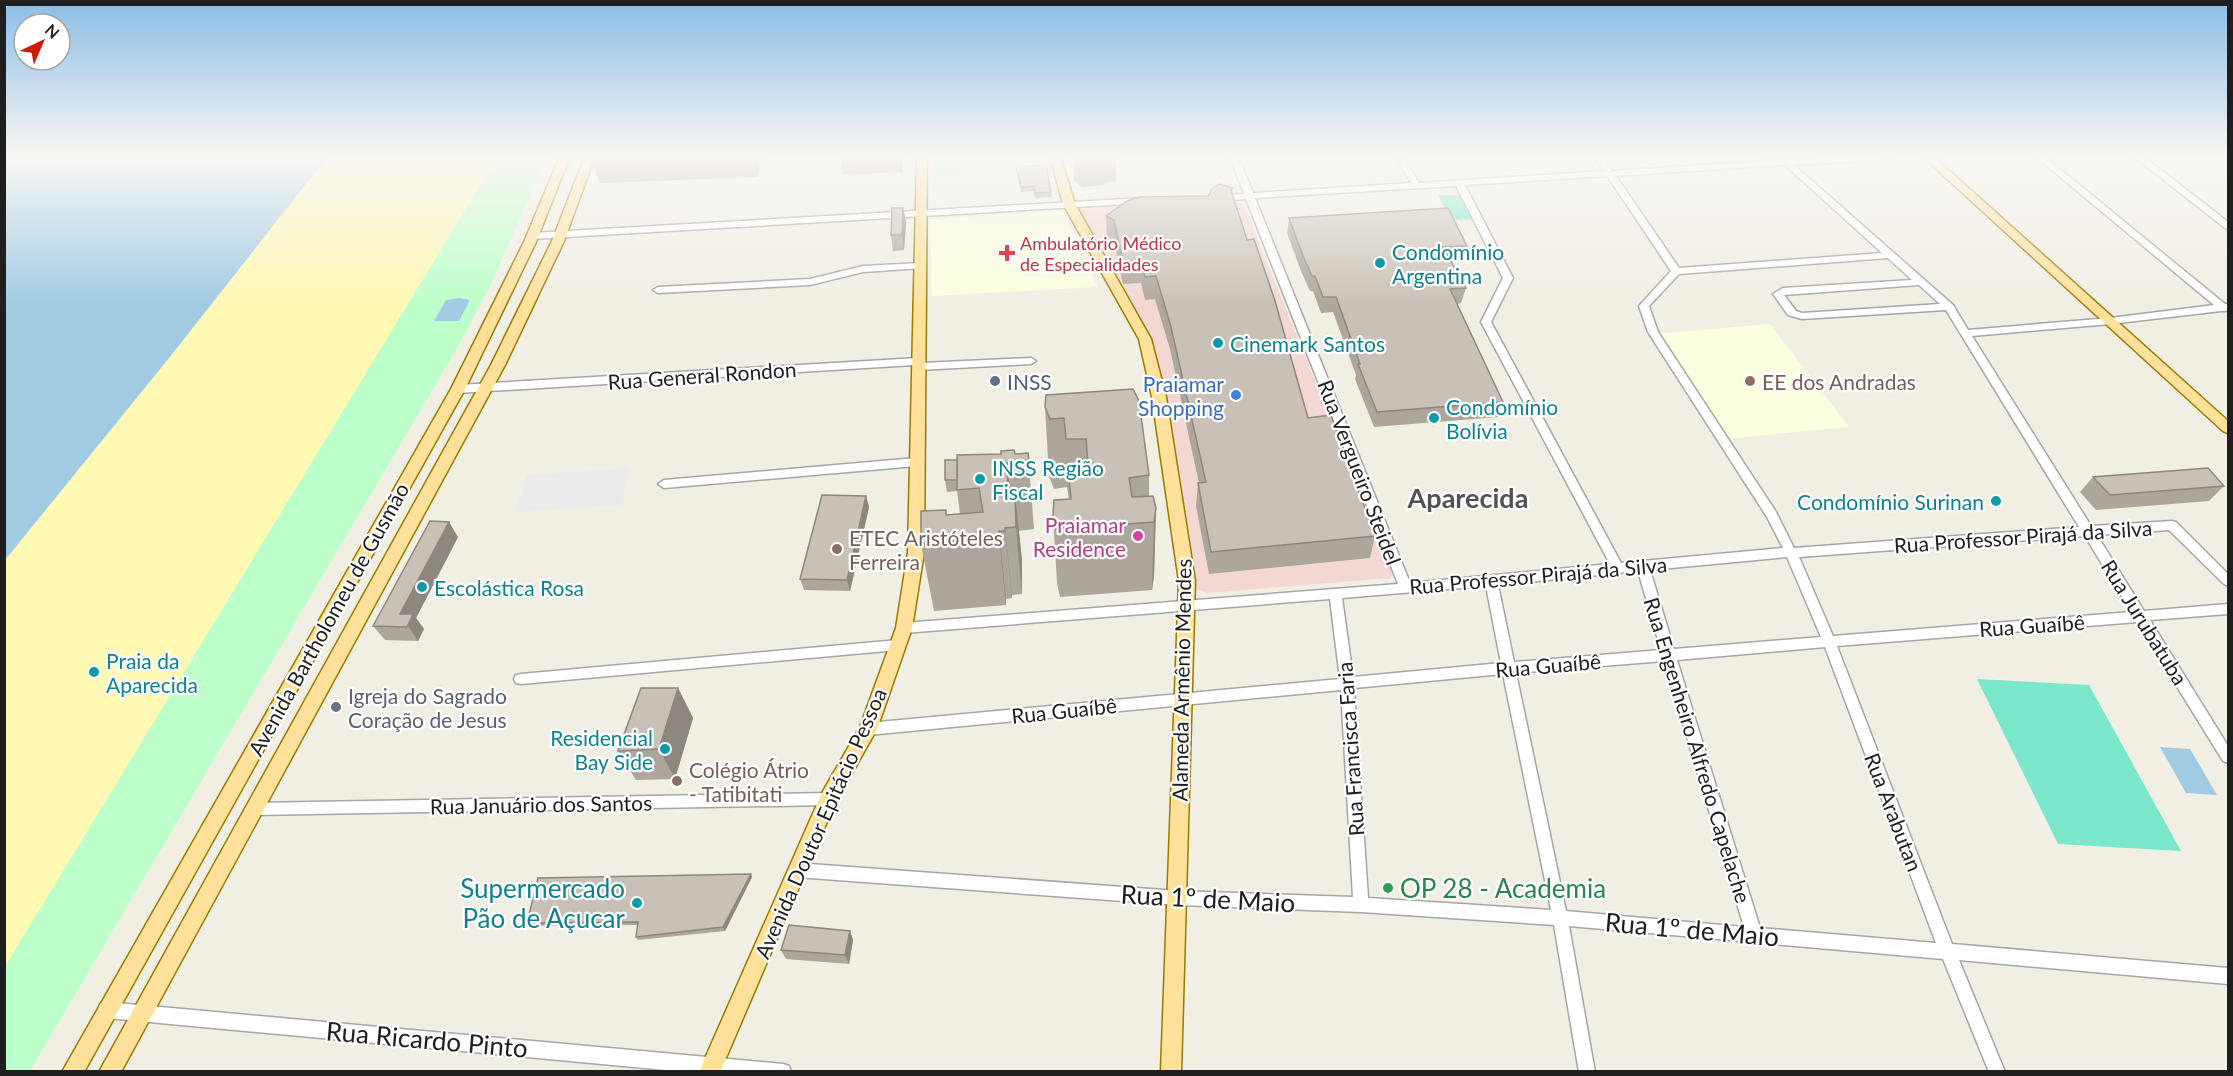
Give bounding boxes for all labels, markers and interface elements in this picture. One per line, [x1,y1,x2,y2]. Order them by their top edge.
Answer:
north arrow [12,12,72,72]
text: N [42,20,64,42]
place label: Ambulatório Médico de Especialidades [1020,232,1181,275]
place label: Condomínio Argentina [1392,239,1504,288]
marker: Ambulatório Médico de Especialidades [998,244,1016,262]
marker: Condomínio Argentina [1373,256,1387,270]
place label: Cinemark Santos [1230,331,1385,356]
marker: Cinemark Santos [1211,336,1225,350]
street label: Rua General Rondon [607,356,797,394]
place label: INSS [1007,369,1052,394]
place label: EE dos Andradas [1762,369,1916,394]
place label: Praiamar Shopping [1138,371,1224,420]
marker: INSS [988,374,1002,388]
marker: EE dos Andradas [1743,374,1757,388]
street label: Rua Vergueiro Steidel [1313,376,1407,568]
marker: Praiamar Shopping [1229,388,1243,402]
place label: Condomínio Bolívia [1446,394,1558,443]
marker: Condomínio Bolívia [1427,411,1441,425]
place label: INSS Região Fiscal [992,455,1104,504]
marker: INSS Região Fiscal [973,472,987,486]
street label: Avenida Bartholomeu de Gusmão [242,478,414,760]
district label: Aparecida [1407,481,1528,514]
place label: Condomínio Surinan [1797,489,1984,514]
marker: Condomínio Surinan [1989,494,2003,508]
place label: Praiamar Residence [1033,512,1126,561]
street label: Rua Professor Pirajá da Silva [1893,515,2153,557]
place label: ETEC Aristóteles Ferreira [849,525,1003,574]
marker: Praiamar Residence [1131,529,1145,543]
marker: ETEC Aristóteles Ferreira [830,542,844,556]
street label: Rua Professor Pirajá da Silva [1408,551,1668,599]
street label: Rua Jurubatuba [2097,555,2193,689]
street label: Alameda Armênio Mendes [1166,558,1196,802]
place label: Escolástica Rosa [434,575,584,600]
marker: Escolástica Rosa [415,580,429,594]
street label: Rua Engenheiro Alfredo Capelache [1640,594,1756,906]
street label: Rua Guaíbê [1978,609,2086,641]
place label: Praia da Aparecida [106,648,198,697]
street label: Rua Guaíbê [1494,648,1602,682]
street label: Rua Francisca Faria [1331,661,1369,837]
marker: Praia da Aparecida [87,665,101,679]
place label: Igreja do Sagrado Coração de Jesus [348,683,507,732]
street label: Avenida Doutor Epitácio Pessoa [749,684,891,962]
street label: Rua Guaíbê [1010,692,1118,728]
marker: Igreja do Sagrado Coração de Jesus [329,700,343,714]
place label: Residencial Bay Side [550,725,653,774]
marker: Residencial Bay Side [658,742,672,756]
street label: Rua Arabutan [1860,749,1928,875]
place label: Colégio Átrio - Tatibitati [689,757,809,806]
marker: Colégio Átrio - Tatibitati [670,774,684,788]
street label: Rua Januário dos Santos [430,790,652,818]
place label: Supermercado Pão de Açucar [460,872,626,934]
place label: OP 28 - Academia [1400,872,1606,904]
street label: Rua 1º de Maio [1120,877,1296,919]
marker: OP 28 - Academia [1381,881,1395,895]
marker: Supermercado Pão de Açucar [630,896,644,910]
street label: Rua 1º de Maio [1604,905,1780,953]
street label: Rua Ricardo Pinto [325,1014,529,1064]

